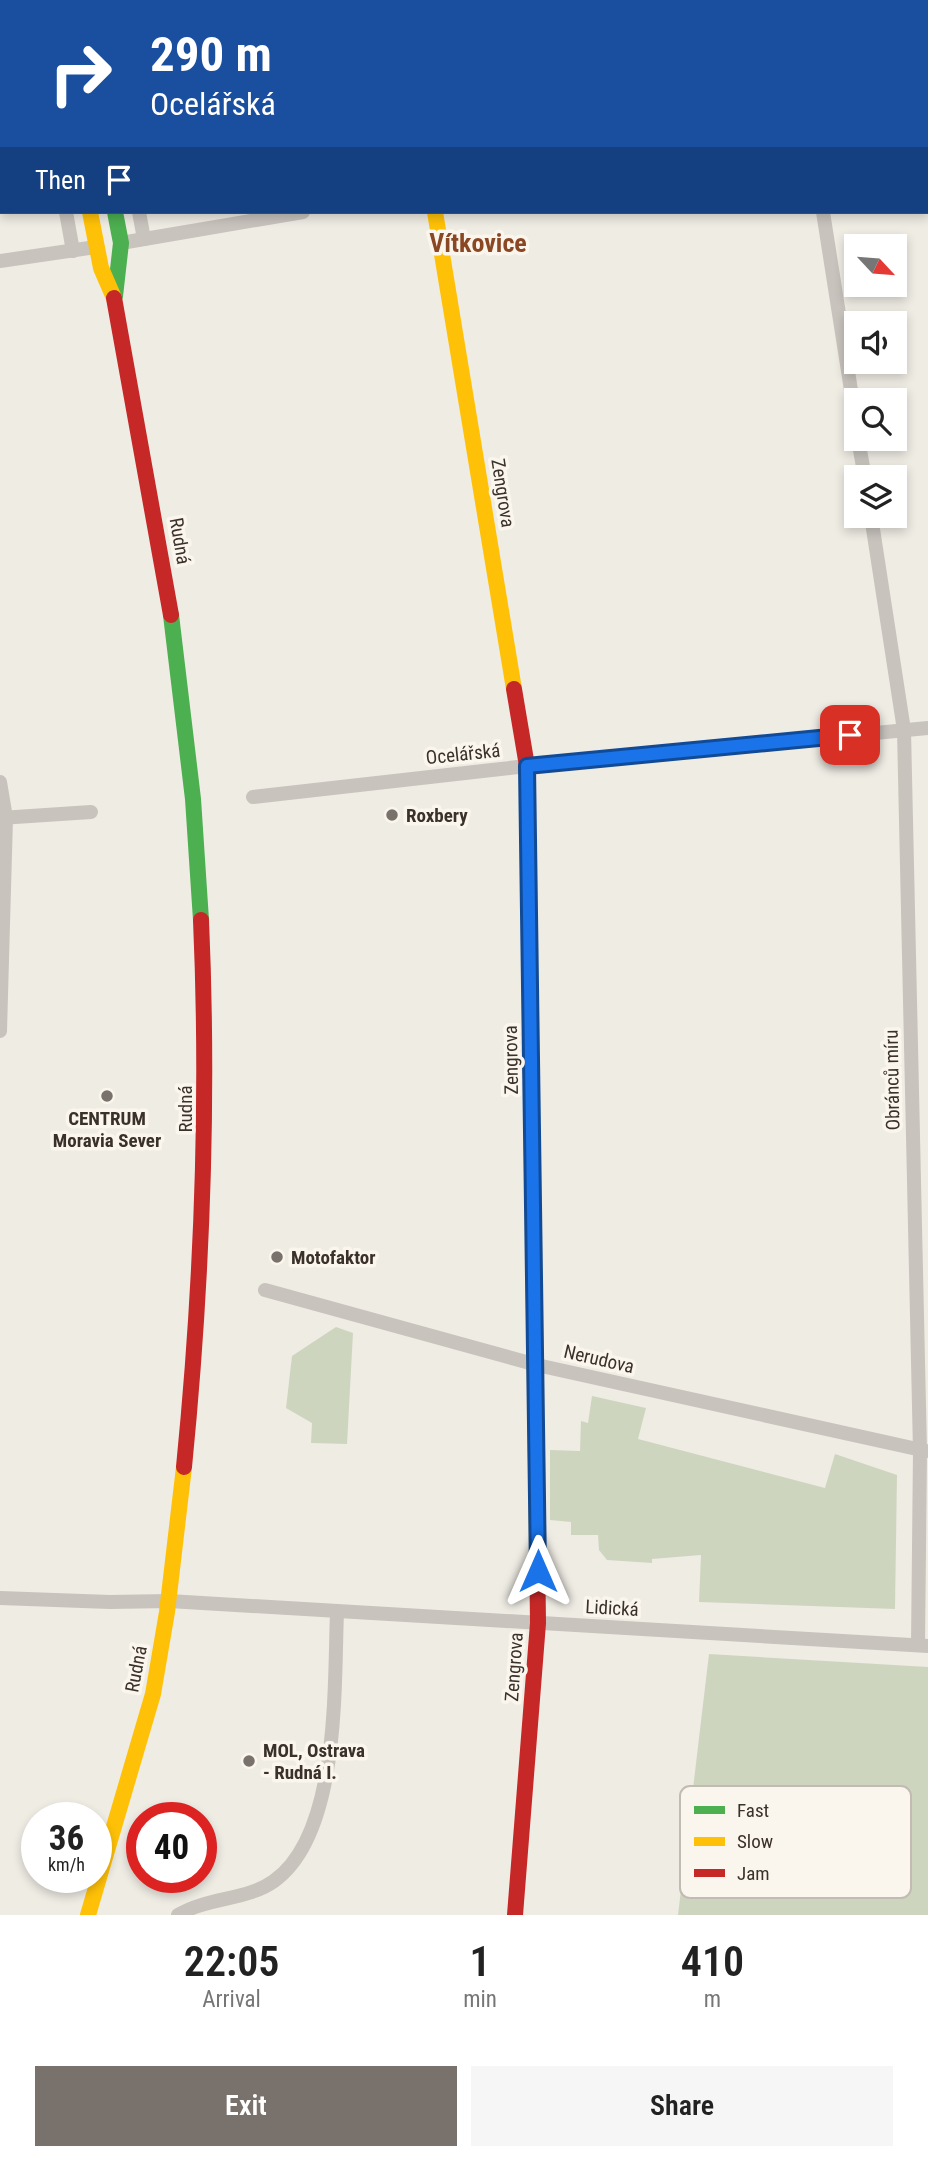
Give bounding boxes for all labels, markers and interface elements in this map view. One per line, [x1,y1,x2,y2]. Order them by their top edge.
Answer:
text: 290 m [150,26,272,83]
icon: right [35,28,126,119]
text: Ocelářská [150,85,276,123]
icon: arrive [100,161,138,199]
text: Then [35,165,86,195]
district label: Vítkovice [429,228,527,258]
north arrow [844,234,906,298]
map controls [844,234,907,528]
button: sound [844,311,907,374]
button: search [844,388,907,451]
street label: Zengrova [486,457,520,529]
button: layers [844,465,907,528]
street label: Rudná [165,516,195,566]
pin [820,705,880,765]
icon: arrive [831,716,869,754]
street label: Ocelářská [425,739,501,769]
place label: Roxbery [406,804,468,827]
marker: Roxbery [384,807,400,823]
street label: Zengrova [499,1025,523,1095]
street label: Obránců míru [880,1030,904,1130]
street label: Rudná [174,1086,197,1133]
marker: CENTRUM Moravia Sever [99,1088,115,1104]
place label: CENTRUM Moravia Sever [53,1107,161,1152]
place label: Motofaktor [291,1246,375,1269]
marker: Motofaktor [269,1249,285,1265]
street label: Nerudova [562,1340,636,1378]
position arrow [501,1534,575,1608]
street label: Lidická [585,1595,639,1621]
street label: Zengrova [500,1632,528,1702]
street label: Rudná [120,1644,152,1694]
place label: MOL, Ostrava - Rudná I. [263,1739,365,1784]
marker: MOL, Ostrava - Rudná I. [241,1753,257,1769]
legend [680,1786,911,1898]
text: Fast [737,1799,769,1822]
speed limit sign: 40 [126,1802,217,1893]
text: 36 [49,1818,84,1859]
text: Slow [737,1830,773,1853]
text: km/h [48,1854,85,1875]
text: Jam [737,1862,770,1885]
text: 22:05 [184,1937,279,1986]
text: 1 [470,1937,491,1986]
text: 410 [681,1937,744,1986]
text: Arrival [202,1986,261,2013]
text: min [463,1986,497,2013]
text: m [704,1986,721,2013]
button: Exit [35,2066,457,2146]
button: Share [471,2066,893,2146]

